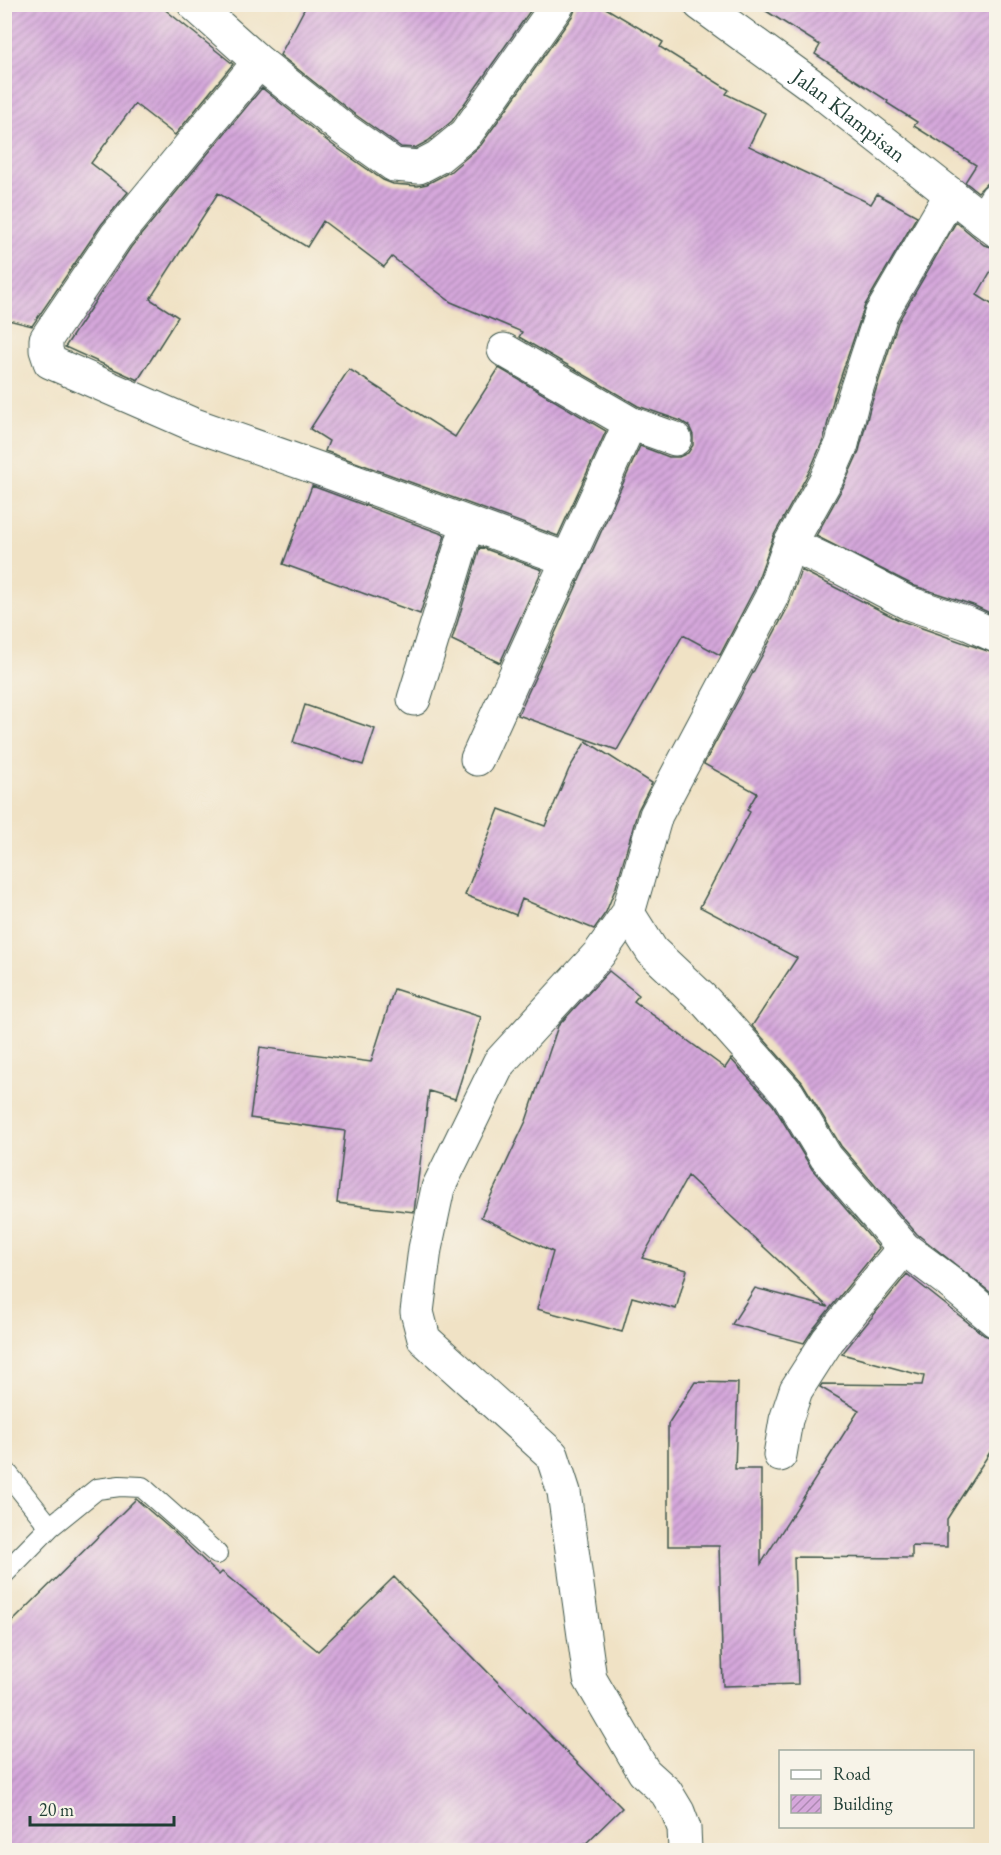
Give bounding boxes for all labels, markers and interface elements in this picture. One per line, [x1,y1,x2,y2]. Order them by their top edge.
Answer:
street label: Jalan Klampisan [785,61,912,169]
legend [779,1750,974,1828]
text: Road [833,1762,872,1785]
scale bar [30,1789,174,1827]
text: Building [833,1792,893,1815]
text: 20 m [39,1798,74,1821]

